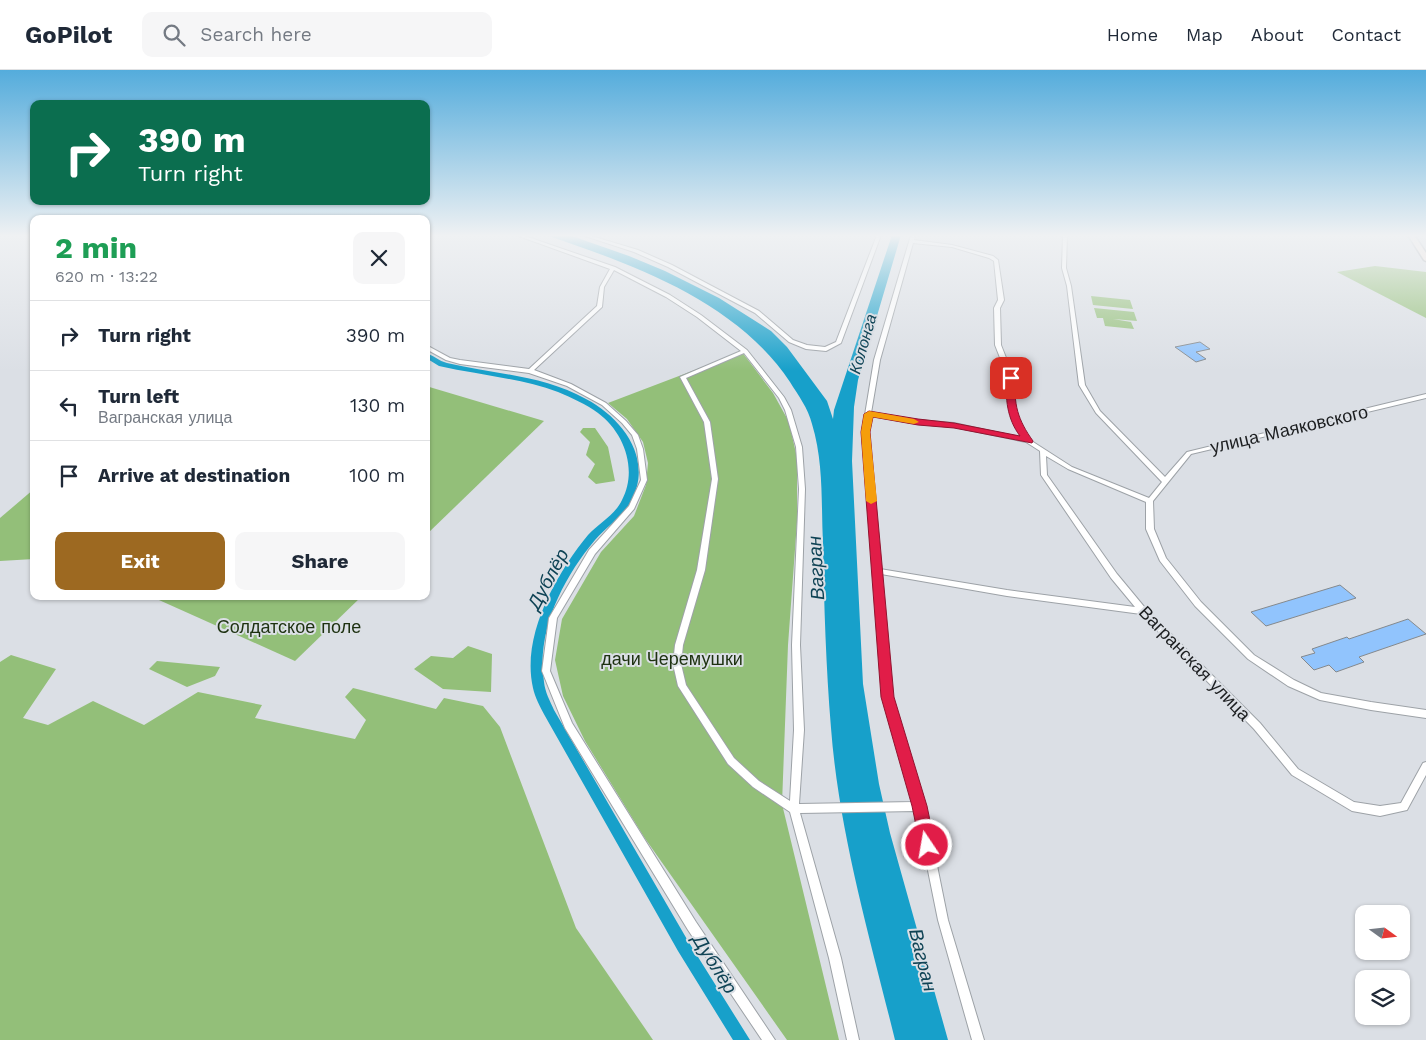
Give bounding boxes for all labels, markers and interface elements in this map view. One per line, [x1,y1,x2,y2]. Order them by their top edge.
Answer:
search box [142,12,492,57]
text: GoPilot [25,21,112,49]
icon: search [160,21,188,49]
text: Search here [200,23,312,46]
text: Home [1107,24,1158,45]
text: Map [1186,24,1223,45]
text: About [1251,24,1303,45]
text: Contact [1331,24,1401,45]
text: 390 m [138,119,246,161]
icon: right [55,120,120,185]
text: Turn right [138,161,243,186]
text: 2 min [55,230,137,265]
button: close [353,232,405,284]
text: 620 m · 13:22 [55,267,158,286]
water label: Колонга [845,312,881,376]
icon: right [55,322,83,350]
text: Turn right [98,324,191,347]
text: 390 m [346,324,405,347]
pin [990,357,1032,399]
icon: arrive [997,364,1025,392]
text: Turn left [98,385,179,408]
icon: left [55,392,83,420]
text: 130 m [350,394,405,417]
street label: улица Маяковского [1208,401,1370,457]
text: Вагранская улица [98,408,232,427]
icon: arrive [55,462,83,490]
text: Arrive at destination [98,464,290,487]
text: 100 m [349,464,405,487]
button: Exit [55,532,225,590]
button: Share [235,532,405,590]
water label: Вагран [803,535,829,601]
water label: Дублёр [521,545,574,615]
street label: Вагранская улица [1135,601,1256,725]
park label: Солдатское поле [217,616,361,637]
park label: дачи Черемушки [601,648,743,669]
position arrow [900,818,952,870]
north arrow [1355,905,1410,960]
map controls [1355,905,1410,1025]
water label: Вагран [904,926,942,994]
water label: Дублёр [687,928,742,998]
button: layers [1355,970,1410,1025]

